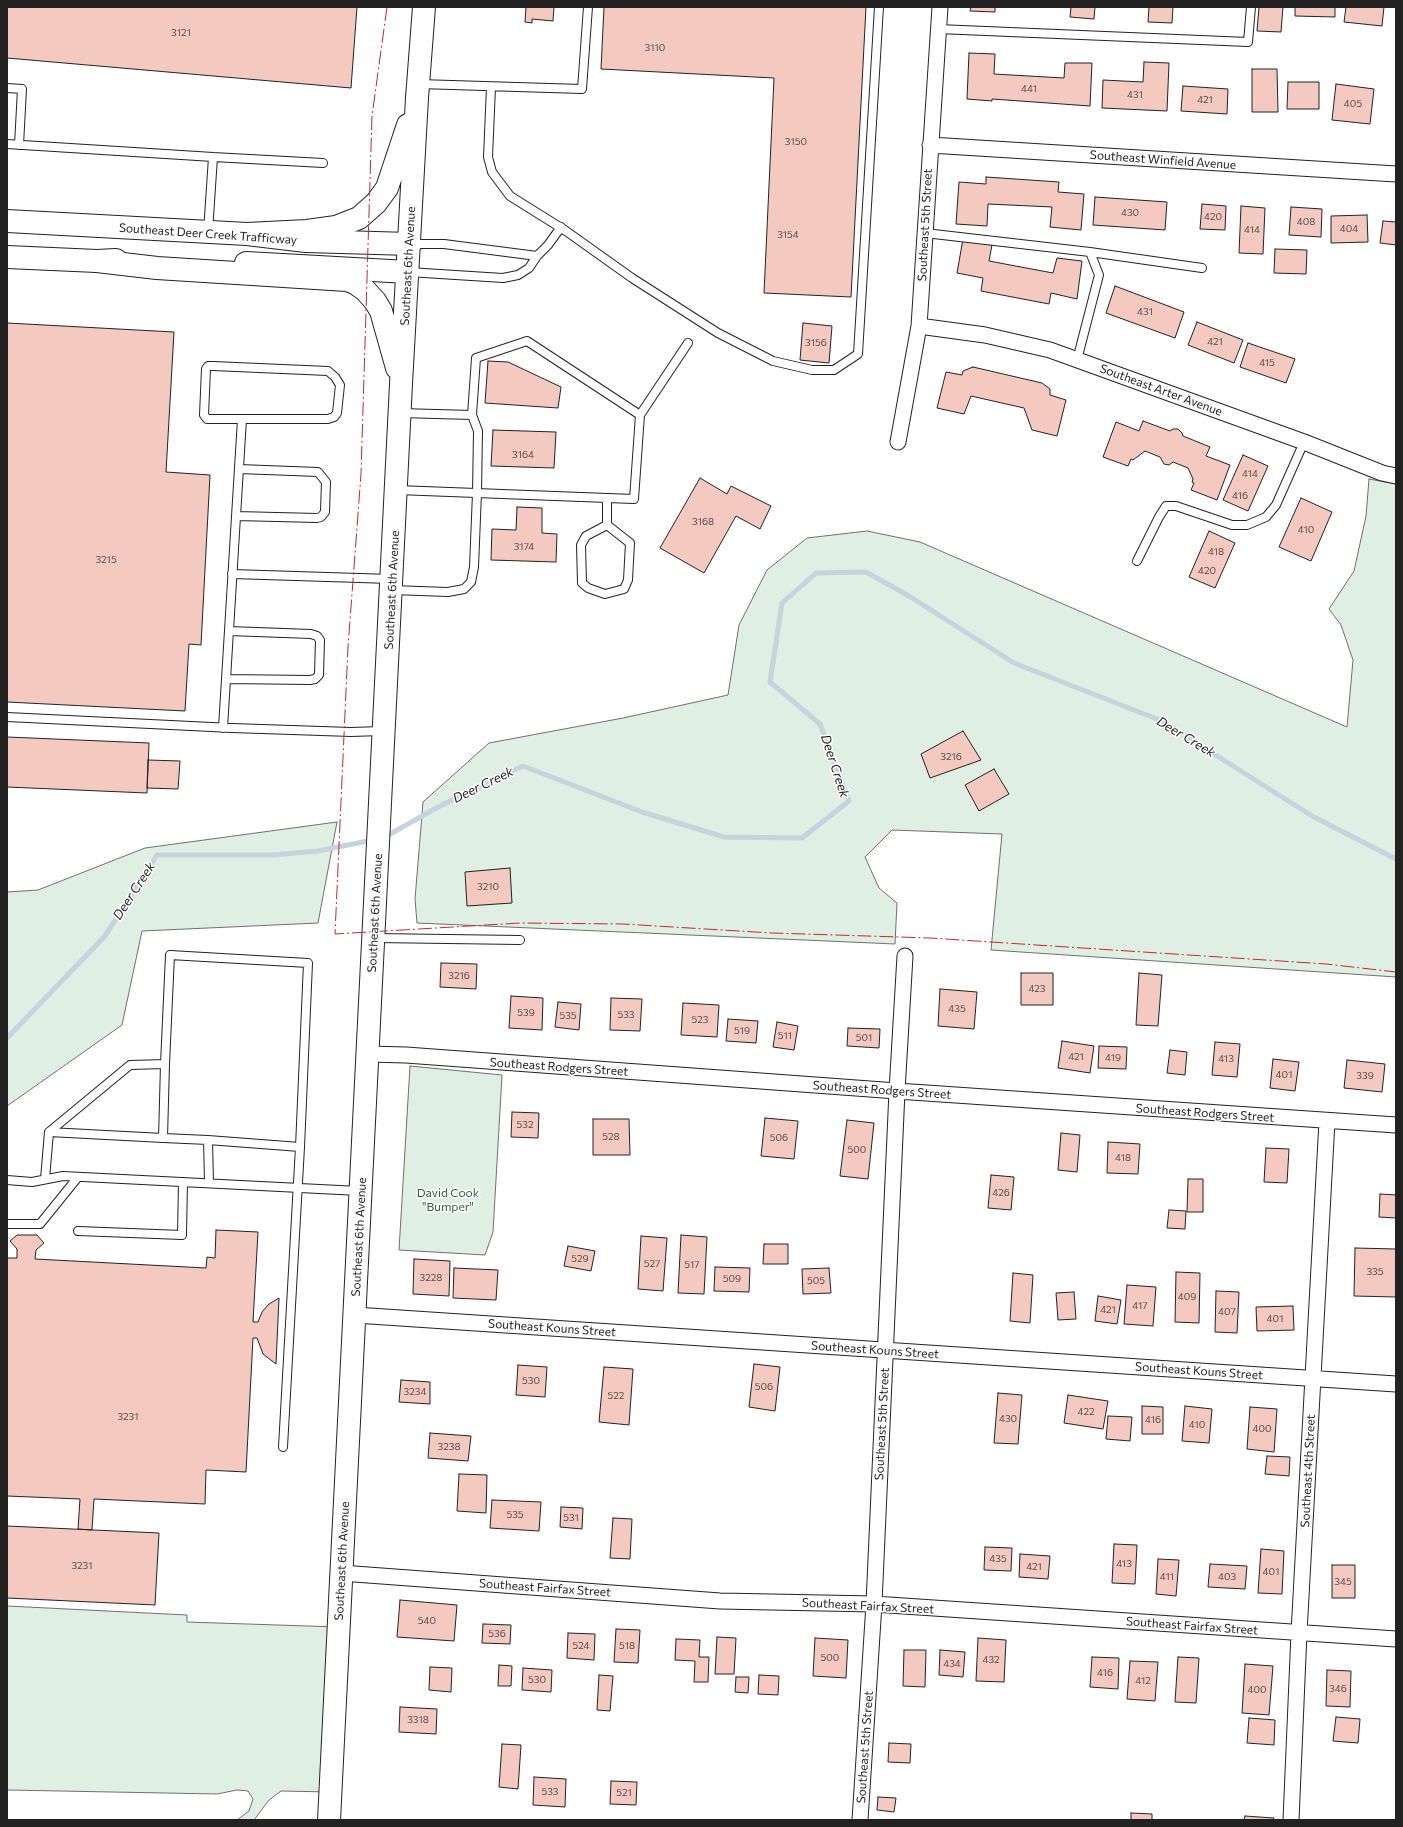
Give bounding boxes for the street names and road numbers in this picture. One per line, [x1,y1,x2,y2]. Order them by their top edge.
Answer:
street label: Southeast Winfield Avenue [1089,148,1237,172]
street label: Southeast 5th Street [915,168,935,282]
street label: Southeast 6th Avenue [398,206,418,326]
street label: Southeast Deer Creek Trafficway [118,221,298,247]
street label: Southeast Arter Avenue [1098,361,1224,419]
street label: Southeast 6th Avenue [382,530,402,650]
street label: Southeast 6th Avenue [365,853,385,973]
street label: Southeast Rodgers Street [489,1055,629,1079]
street label: Southeast Rodgers Street [812,1078,952,1102]
street label: Southeast Rodgers Street [1135,1101,1275,1125]
street label: Southeast 6th Avenue [349,1177,369,1297]
street label: Southeast Kouns Street [488,1316,616,1340]
street label: Southeast Kouns Street [811,1338,939,1362]
street label: Southeast Kouns Street [1135,1359,1263,1383]
street label: Southeast 5th Street [872,1367,892,1481]
street label: Southeast 4th Street [1298,1414,1318,1528]
street label: Southeast 6th Avenue [332,1501,352,1621]
street label: Southeast Fairfax Street [479,1576,611,1600]
street label: Southeast Fairfax Street [802,1595,934,1617]
street label: Southeast Fairfax Street [1126,1614,1258,1638]
street label: Southeast 5th Street [854,1690,876,1804]

